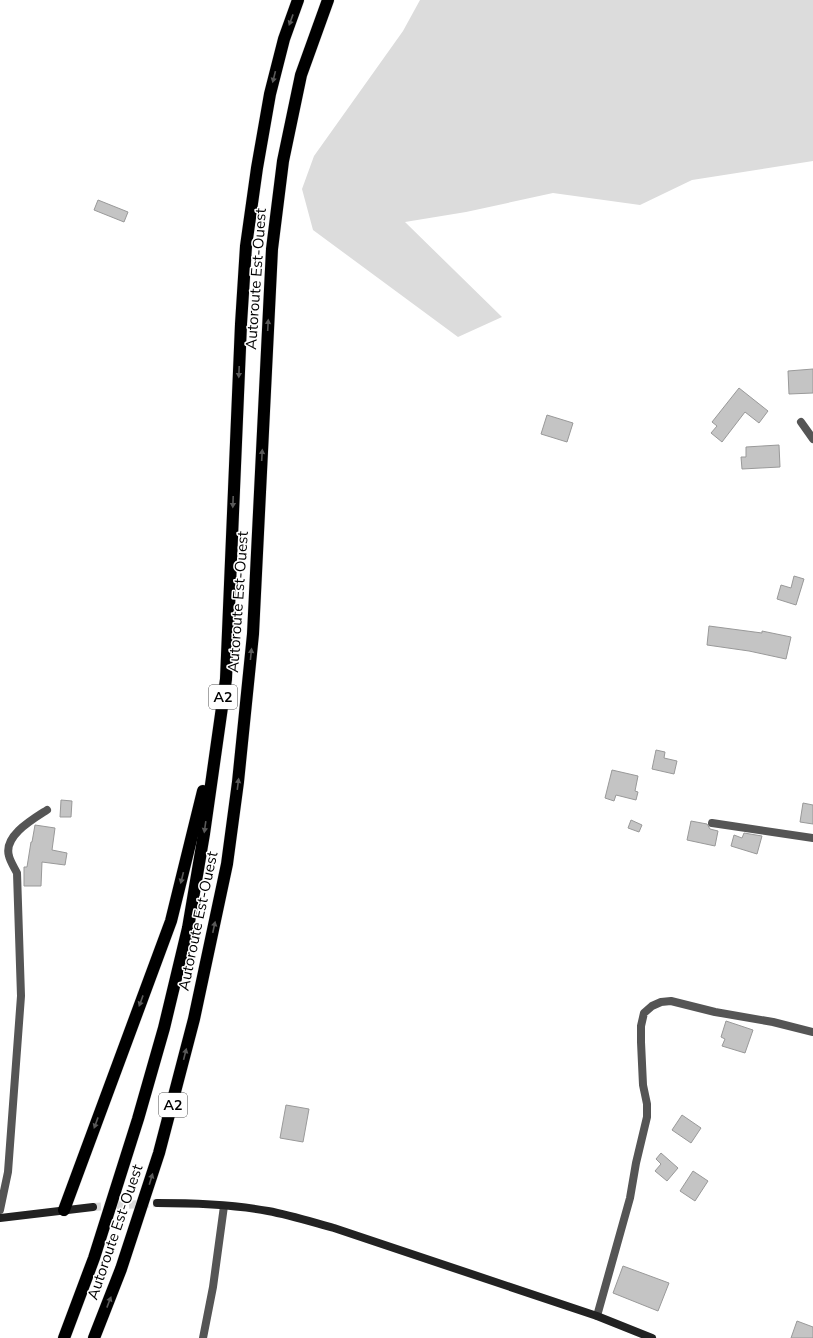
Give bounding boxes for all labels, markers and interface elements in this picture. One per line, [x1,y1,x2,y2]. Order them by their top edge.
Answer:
one-way arrow [288,14,294,26]
one-way arrow [271,71,277,83]
street label: Autoroute Est-Ouest [241,208,270,350]
one-way arrow [265,319,272,331]
one-way arrow [236,366,242,379]
one-way arrow [259,448,265,461]
one-way arrow [230,496,237,508]
street label: Autoroute Est-Ouest [223,531,252,673]
one-way arrow [248,648,255,661]
road number: A2 [209,685,237,709]
one-way arrow [235,778,241,790]
one-way arrow [202,820,208,833]
street label: Autoroute Est-Ouest [173,850,222,992]
one-way arrow [178,872,184,884]
one-way arrow [212,921,218,933]
one-way arrow [138,996,144,1008]
one-way arrow [183,1048,189,1060]
road number: A2 [159,1093,187,1117]
one-way arrow [93,1118,99,1130]
street label: Autoroute Est-Ouest [82,1162,147,1302]
one-way arrow [148,1173,154,1185]
one-way arrow [106,1295,112,1307]

